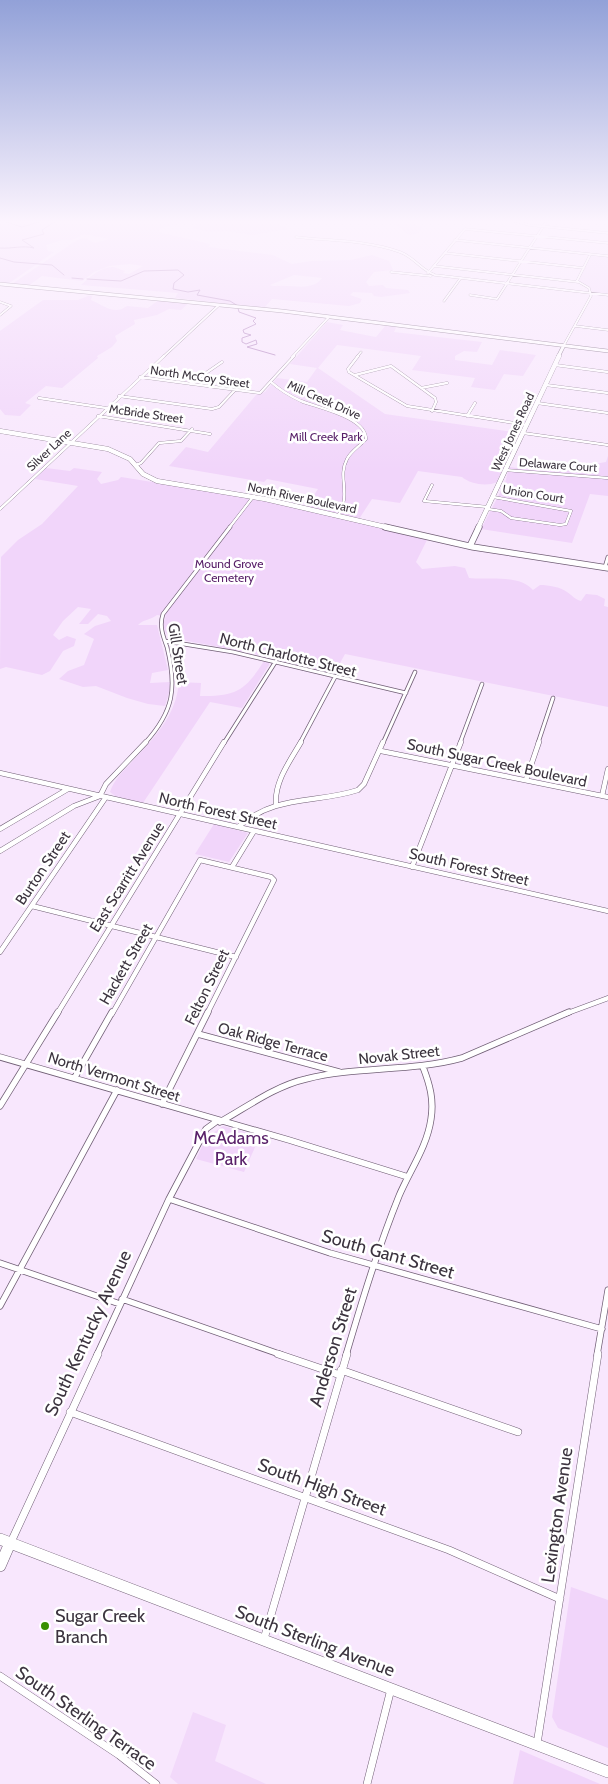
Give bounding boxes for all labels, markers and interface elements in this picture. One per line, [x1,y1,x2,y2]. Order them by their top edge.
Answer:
street label: North McCoy Street [149,362,251,391]
street label: Mill Creek Drive [285,377,363,422]
street label: West Jones Road [488,390,537,473]
street label: McBride Street [108,401,184,426]
street label: Silver Lane [23,425,74,474]
park label: Mill Creek Park [289,429,363,444]
street label: Delaware Court [519,454,598,475]
street label: North River Boulevard [246,479,358,516]
street label: Union Court [501,481,565,506]
park label: Mound Grove Cemetery [195,556,263,585]
street label: Gill Street [164,622,192,686]
street label: North Charlotte Street [218,629,358,681]
street label: South Sugar Creek Boulevard [405,735,589,791]
street label: North Forest Street [157,789,279,833]
street label: East Scarritt Avenue [86,818,168,935]
street label: Burton Street [12,828,74,908]
street label: South Forest Street [407,844,531,890]
street label: Hackett Street [96,920,156,1008]
street label: Felton Street [181,946,233,1028]
street label: Oak Ridge Terrace [216,1019,330,1065]
street label: Novak Street [357,1042,441,1068]
street label: North Vermont Street [46,1048,182,1106]
park label: McAdams Park [193,1127,269,1170]
street label: South Gant Street [319,1225,457,1283]
street label: South Kentucky Avenue [40,1247,136,1419]
street label: Anderson Street [304,1285,362,1409]
street label: Lexington Avenue [537,1446,577,1584]
street label: South High Street [255,1454,389,1520]
street label: South Sterling Avenue [232,1600,398,1682]
place label: Sugar Creek Branch [55,1605,146,1648]
marker: Sugar Creek Branch [39,1620,51,1632]
street label: South Sterling Terrace [11,1661,161,1775]

